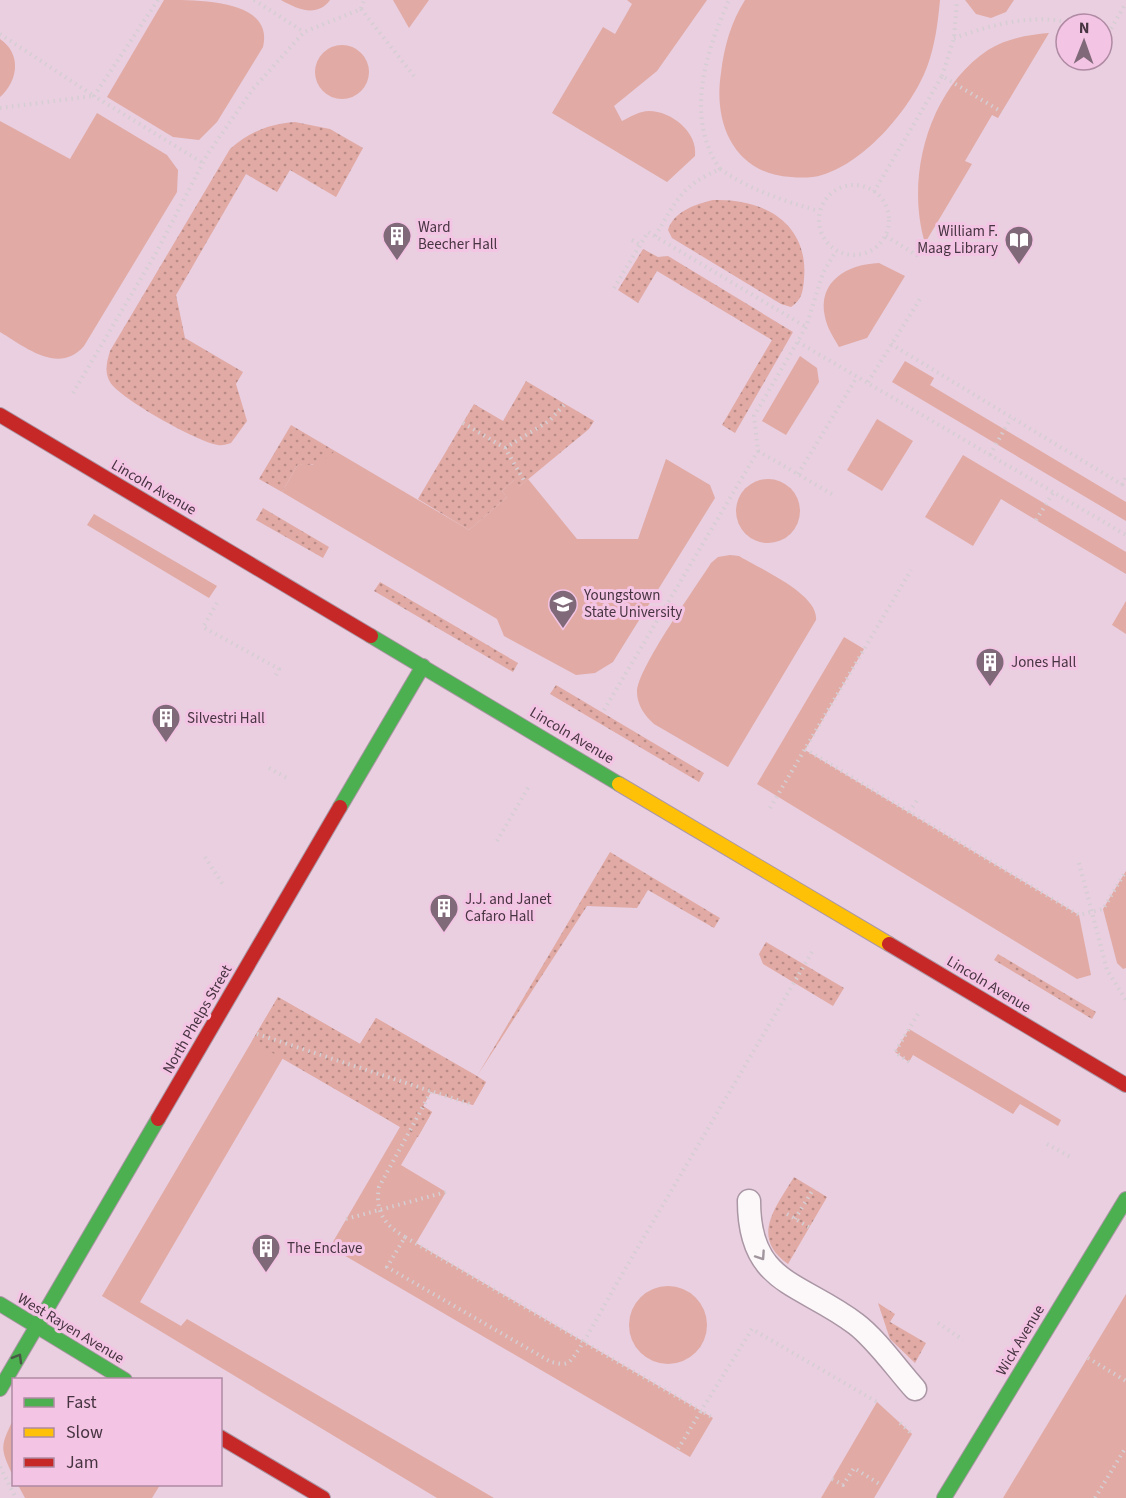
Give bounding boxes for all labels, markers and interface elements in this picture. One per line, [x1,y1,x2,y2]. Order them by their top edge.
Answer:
north arrow [1054,12,1114,72]
text: N [1079,17,1090,39]
place label: Ward Beecher Hall [418,217,498,255]
building icon: Ward Beecher Hall [381,220,413,262]
place label: William F. Maag Library [917,221,998,259]
library icon: William F. Maag Library [1003,224,1035,266]
street label: Lincoln Avenue [107,455,200,520]
place label: Youngstown State University [583,585,682,623]
school or university icon: Youngstown State University [547,588,579,630]
building icon: Jones Hall [974,646,1006,688]
place label: Jones Hall [1011,652,1076,673]
building icon: Silvestri Hall [150,702,182,744]
street label: Lincoln Avenue [526,702,618,769]
place label: Silvestri Hall [187,708,265,729]
place label: J.J. and Janet Cafaro Hall [465,889,552,927]
building icon: J.J. and Janet Cafaro Hall [428,892,460,934]
street label: Lincoln Avenue [943,951,1035,1018]
street label: North Phelps Street [158,961,237,1077]
building icon: The Enclave [250,1232,282,1274]
place label: The Enclave [287,1238,362,1259]
one-way arrow [754,1250,765,1261]
street label: West Rayen Avenue [13,1288,128,1369]
street label: Wick Avenue [991,1301,1050,1380]
one-way arrow [11,1354,23,1364]
legend [12,1378,222,1486]
text: Fast [66,1390,97,1415]
text: Slow [66,1420,103,1445]
text: Jam [66,1450,99,1475]

